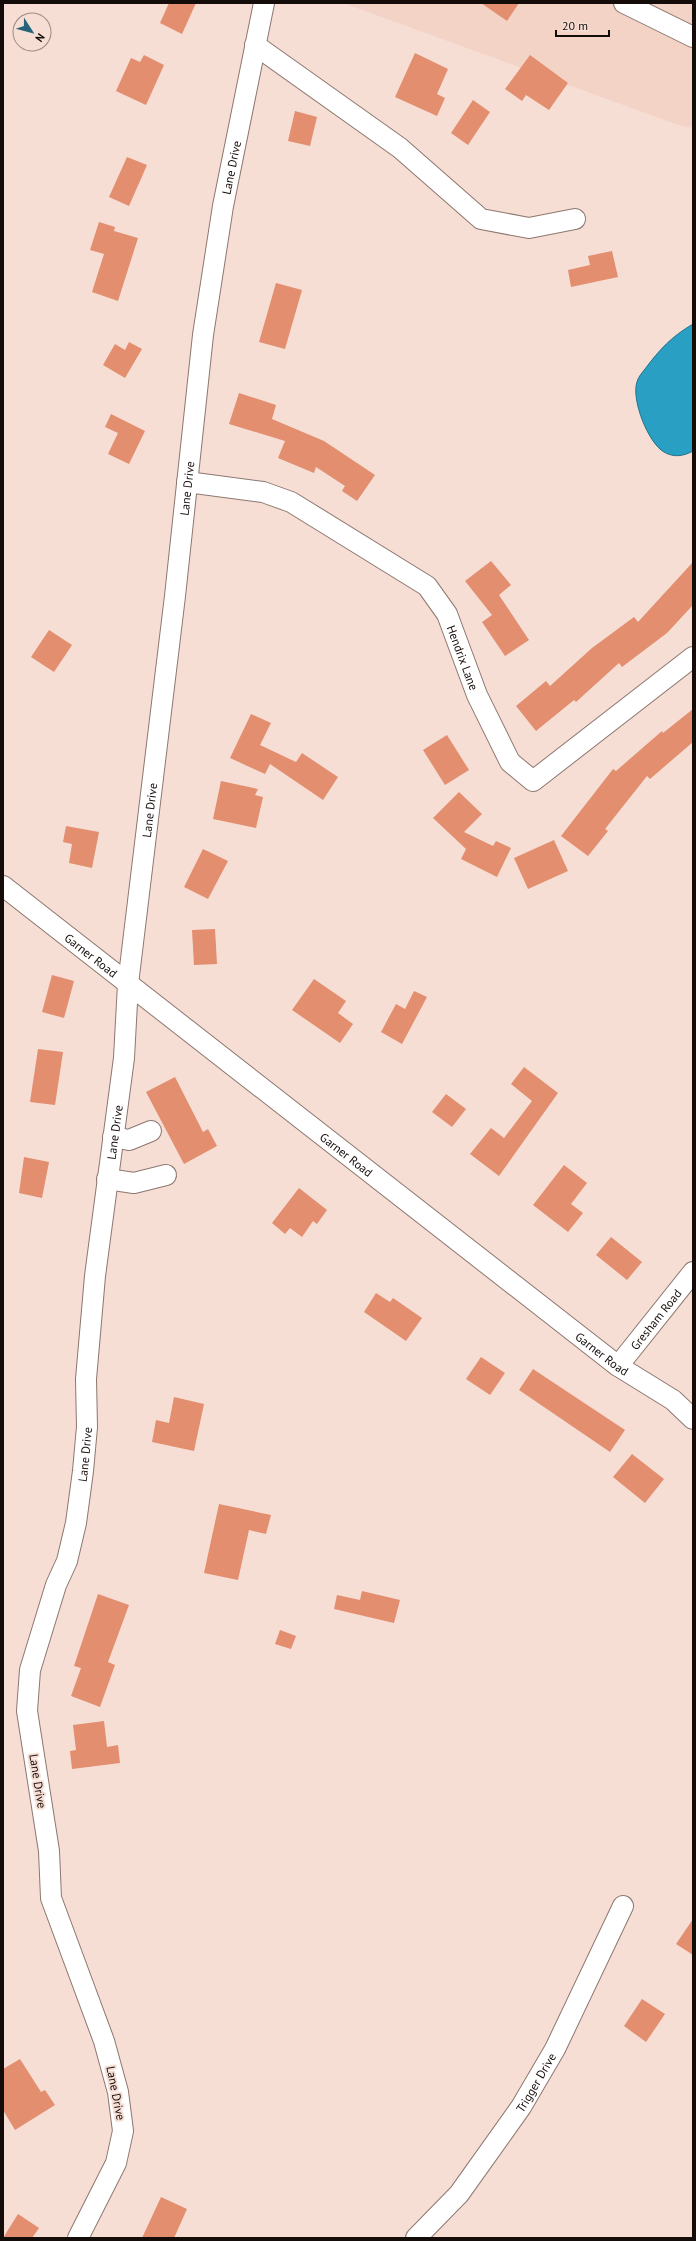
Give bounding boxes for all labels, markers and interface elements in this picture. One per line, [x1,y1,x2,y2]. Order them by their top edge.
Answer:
north arrow [12,12,52,52]
scale bar [556,12,609,38]
text: 20 m [562,18,588,33]
text: N [32,31,48,45]
street label: Lane Drive [218,139,244,196]
street label: Lane Drive [176,460,197,516]
street label: Hendrix Lane [444,623,482,692]
street label: Lane Drive [138,782,160,838]
street label: Garner Road [62,930,121,980]
street label: Lane Drive [103,1104,125,1160]
street label: Garner Road [317,1129,376,1180]
street label: Gresham Road [627,1286,684,1353]
street label: Garner Road [573,1328,632,1378]
street label: Lane Drive [74,1426,94,1483]
street label: Lane Drive [26,1753,50,1809]
street label: Trigger Drive [512,2050,559,2115]
street label: Lane Drive [103,2065,129,2121]

